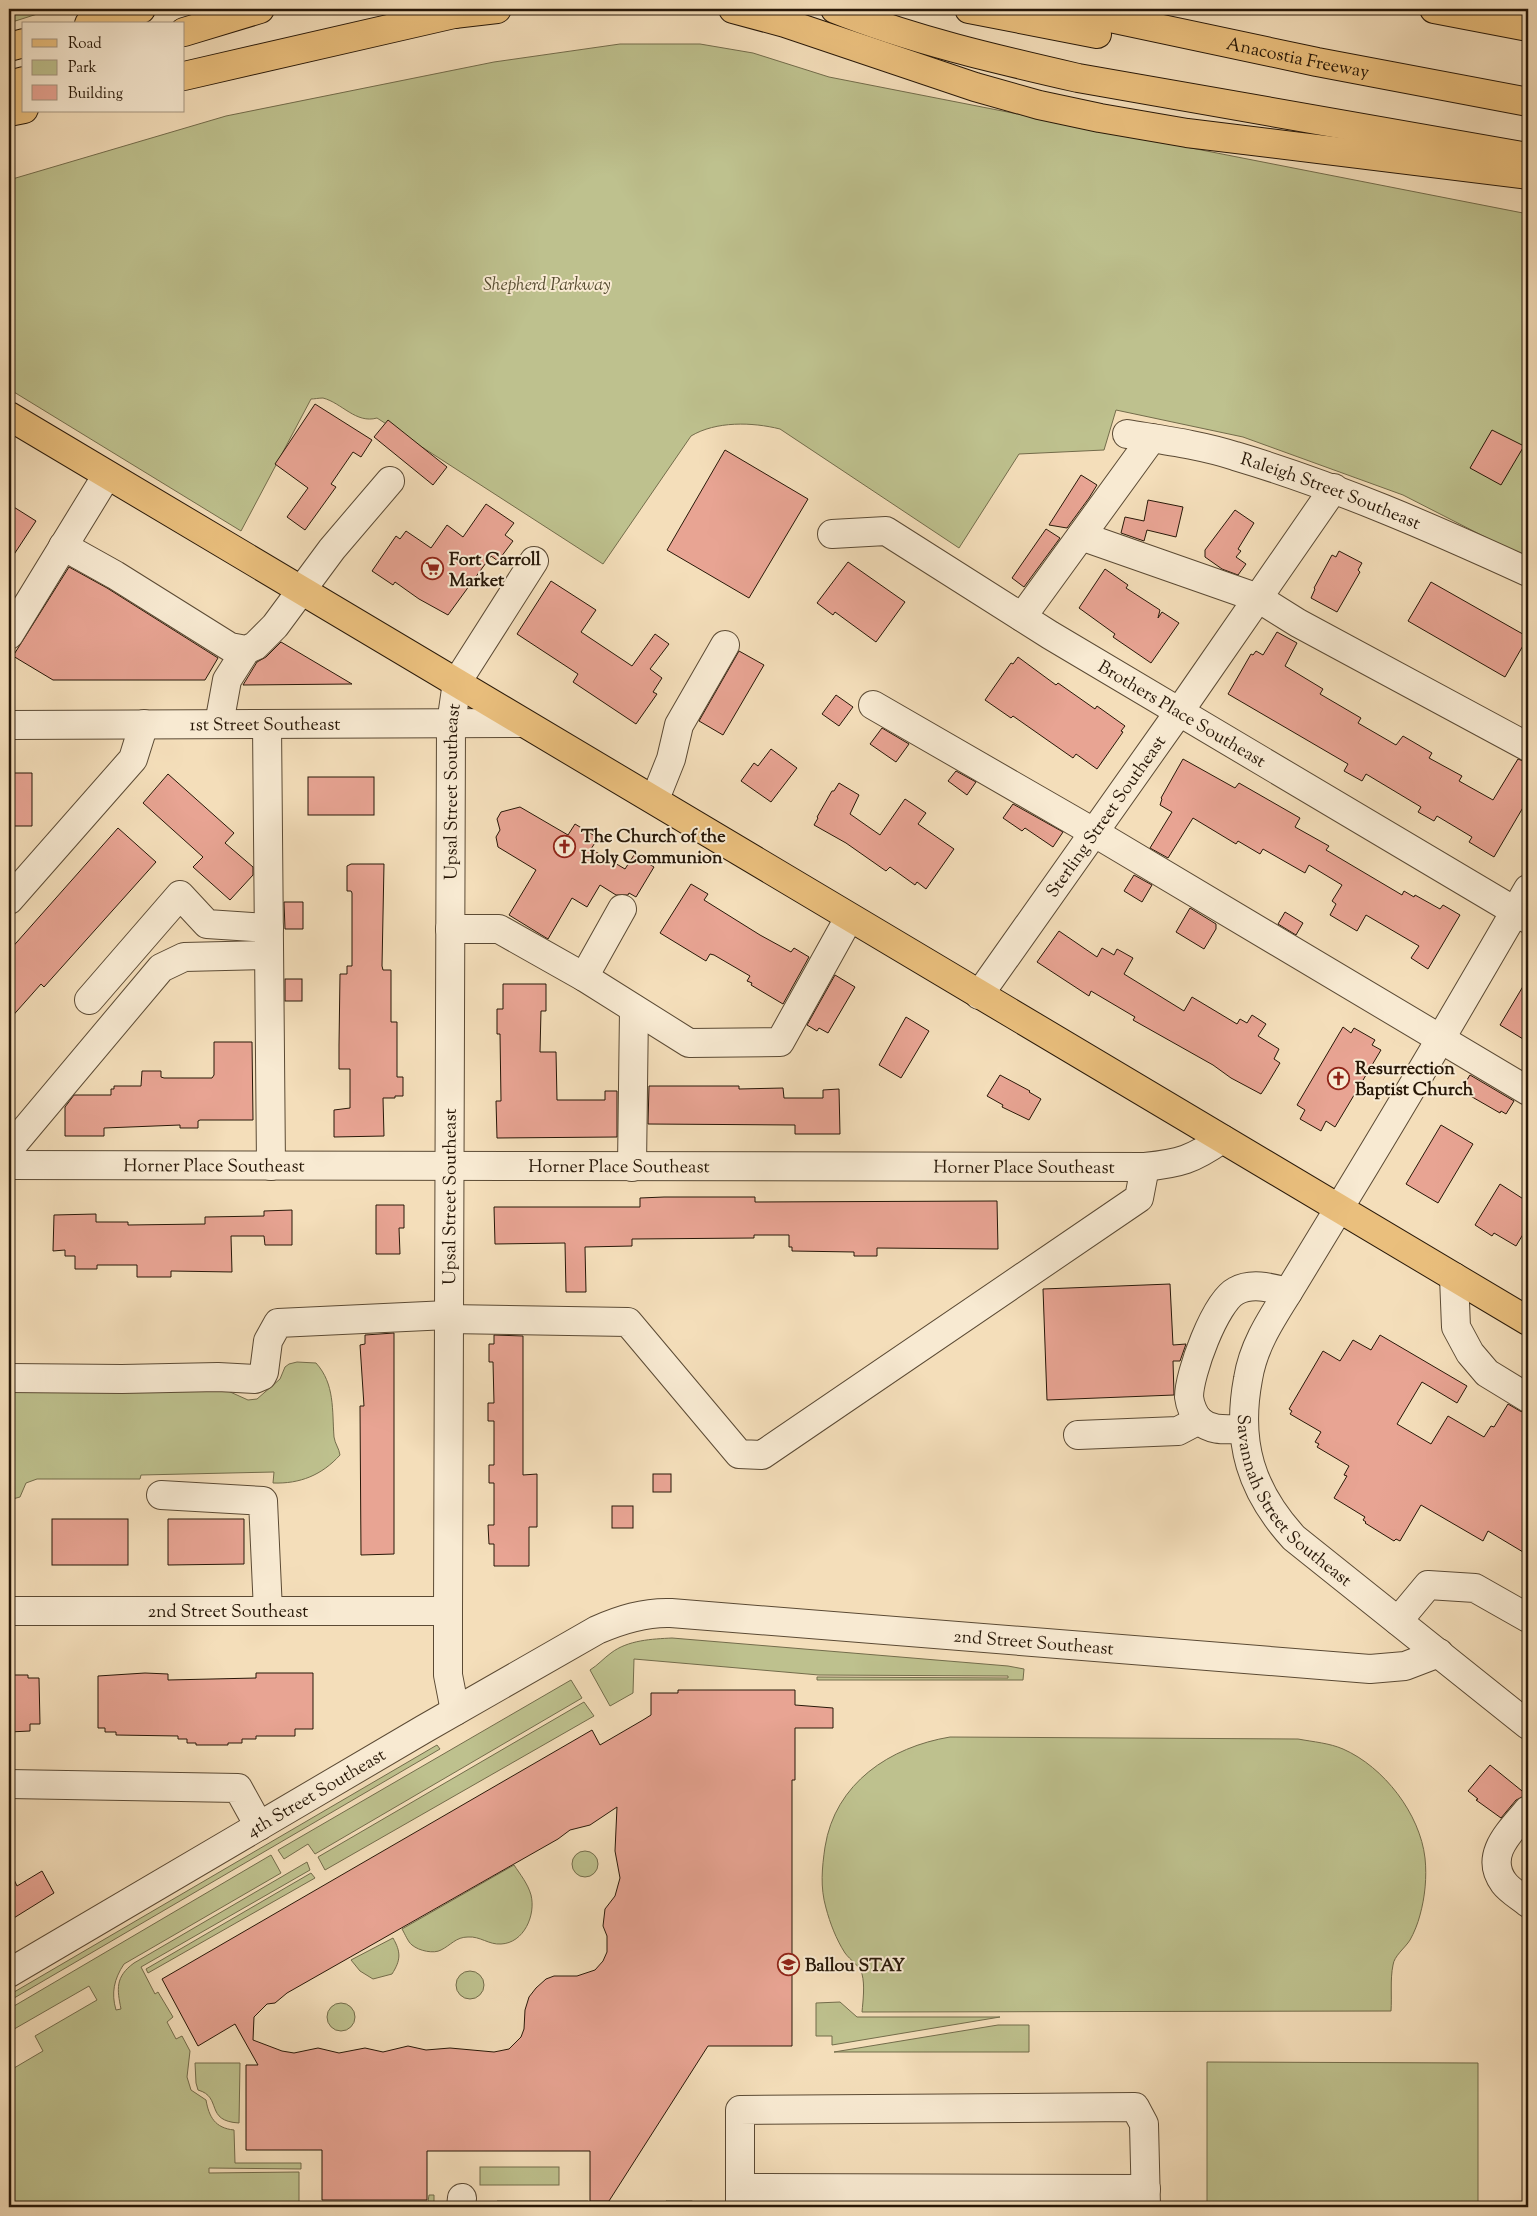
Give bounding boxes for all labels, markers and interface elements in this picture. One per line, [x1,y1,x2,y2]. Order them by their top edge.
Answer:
legend [22,22,185,112]
street label: Anacostia Freeway [1224,32,1371,87]
text: Road [68,34,102,55]
text: Park [68,58,97,79]
text: Building [68,84,123,105]
park label: Shepherd Parkway [483,273,611,299]
street label: Raleigh Street Southeast [1237,447,1424,538]
place label: Fort Carroll Market [449,548,542,595]
supermarket icon: Fort Carroll Market [421,557,445,581]
street label: Brothers Place Southeast [1092,655,1270,775]
street label: Upsal Street Southeast [439,702,469,880]
street label: 1st Street Southeast [189,713,341,739]
street label: Sterling Street Southeast [1041,731,1173,904]
place label: The Church of the Holy Communion [581,825,726,872]
church icon: The Church of the Holy Communion [553,834,577,858]
place label: Resurrection Baptist Church [1355,1057,1474,1104]
church icon: Resurrection Baptist Church [1327,1066,1351,1090]
street label: Upsal Street Southeast [438,1108,465,1285]
street label: Horner Place Southeast [123,1154,305,1181]
street label: Horner Place Southeast [528,1155,710,1181]
street label: Horner Place Southeast [933,1156,1115,1182]
street label: Savannah Street Southeast [1229,1414,1356,1594]
street label: 2nd Street Southeast [148,1600,308,1626]
street label: 2nd Street Southeast [952,1625,1115,1663]
street label: 4th Street Southeast [243,1743,391,1845]
school or university icon: Ballou STAY [777,1953,801,1977]
place label: Ballou STAY [805,1954,905,1980]

